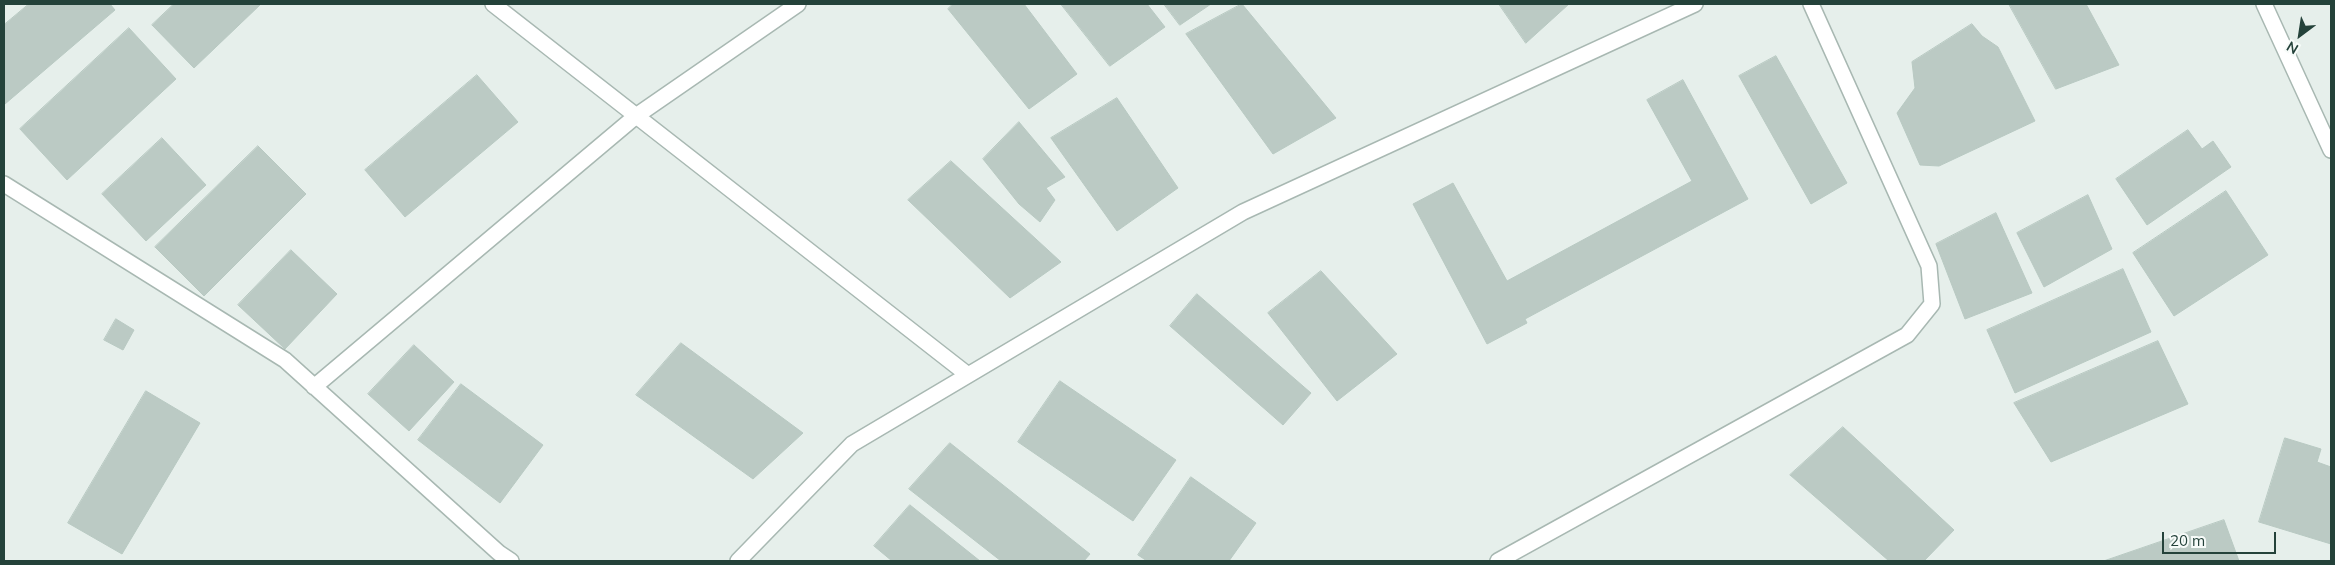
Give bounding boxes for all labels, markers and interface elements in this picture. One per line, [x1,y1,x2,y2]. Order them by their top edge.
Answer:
north arrow [2275,10,2325,60]
text: N [2283,37,2301,58]
scale bar [2165,522,2279,554]
text: 20 m [2170,531,2205,550]

